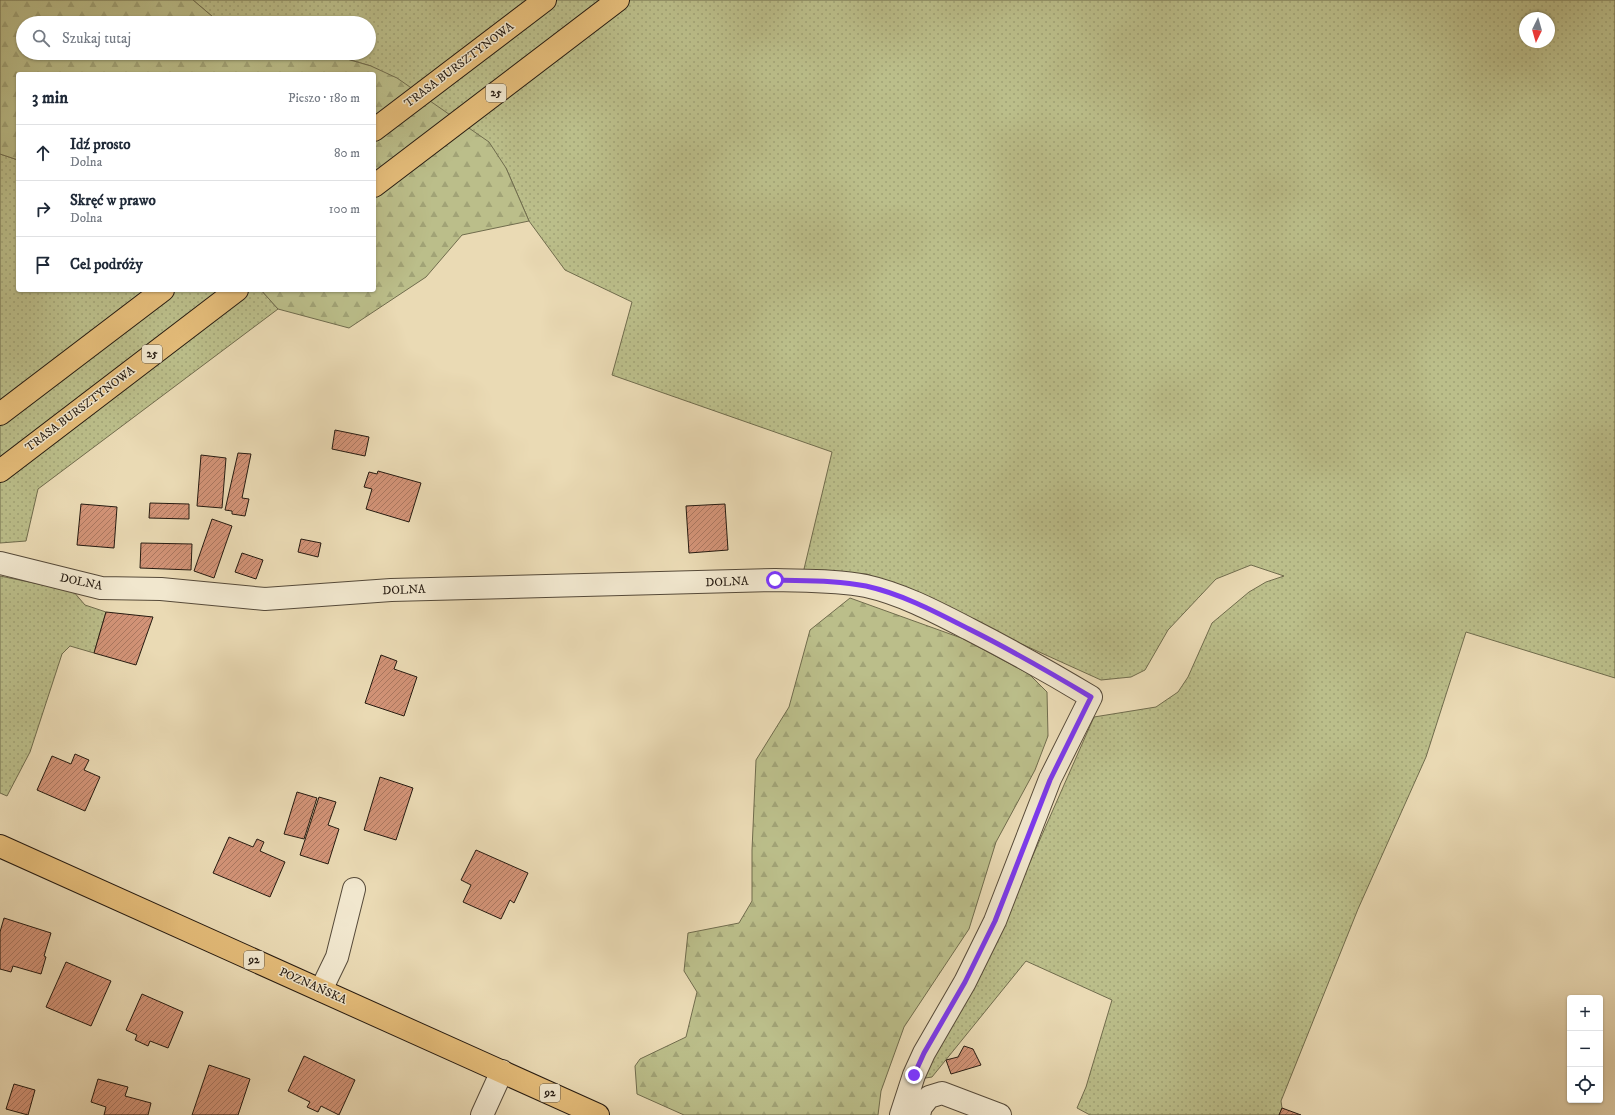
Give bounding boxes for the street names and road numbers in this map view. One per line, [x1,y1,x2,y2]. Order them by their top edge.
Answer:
street label: TRASA BURSZTYNOWA [401,19,517,111]
road number: 25 [486,84,506,102]
road number: 25 [142,345,162,363]
street label: TRASA BURSZTYNOWA [22,363,138,455]
street label: DOLNA [58,570,104,594]
street label: DOLNA [705,574,749,590]
street label: DOLNA [382,582,426,598]
road number: 92 [244,951,264,969]
street label: POZNAŃSKA [277,964,350,1008]
road number: 92 [540,1084,560,1102]

